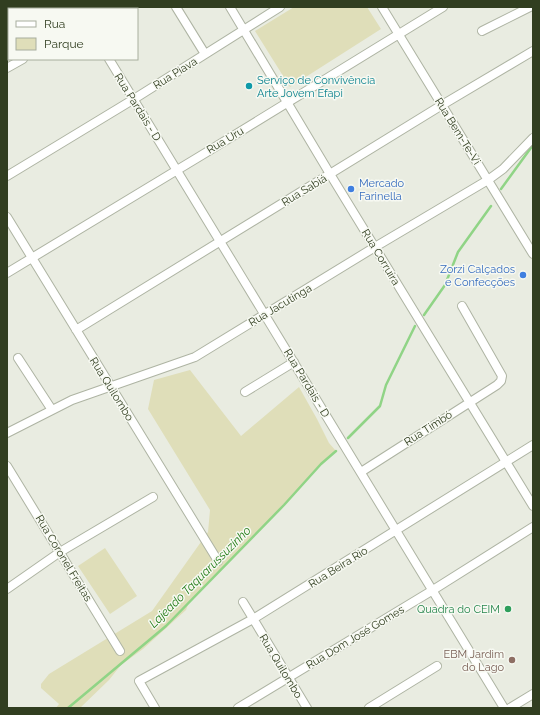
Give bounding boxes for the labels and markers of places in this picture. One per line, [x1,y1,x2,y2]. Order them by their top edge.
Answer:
place label: Serviço de Convivência Arte Jovem Efapi [257,74,375,100]
marker: Serviço de Convivência Arte Jovem Efapi [244,81,254,91]
place label: Mercado Farinella [359,177,405,203]
marker: Mercado Farinella [346,184,356,194]
place label: Zorzi Calçados e Confecções [440,263,515,289]
marker: Zorzi Calçados e Confecções [518,270,528,280]
place label: Quadra do CEIM [417,603,500,616]
marker: Quadra do CEIM [503,604,513,614]
place label: EBM Jardim do Lago [444,648,504,674]
marker: EBM Jardim do Lago [507,655,517,665]

